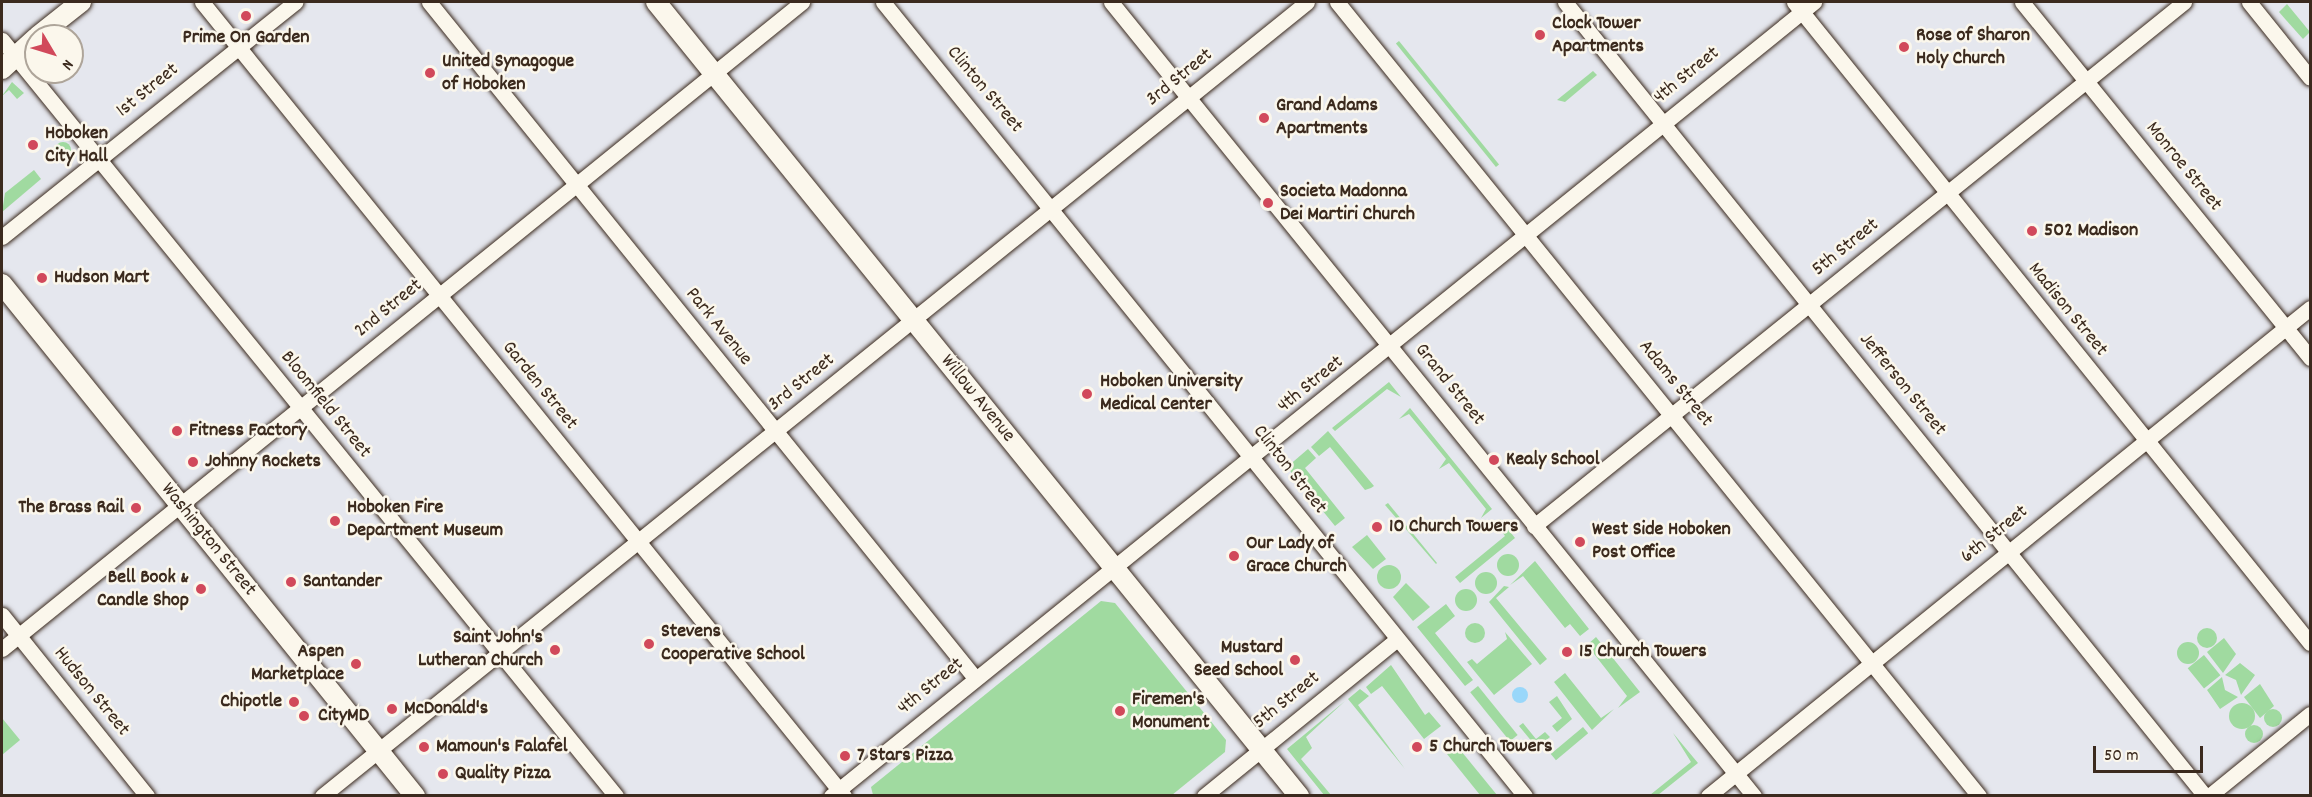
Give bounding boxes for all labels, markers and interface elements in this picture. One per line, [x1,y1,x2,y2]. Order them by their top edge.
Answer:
marker: Prime On Garden [239,9,253,23]
place label: Clock Tower Apartments [1552,12,1644,59]
north arrow [24,24,84,84]
place label: Rose of Sharon Holy Church [1916,24,2030,71]
place label: Prime On Garden [183,26,309,50]
marker: Clock Tower Apartments [1533,28,1547,42]
marker: Rose of Sharon Holy Church [1897,40,1911,54]
street label: Clinton Street [941,42,1027,138]
street label: 4th Street [1649,42,1725,110]
street label: 3rd Street [1142,44,1218,112]
place label: United Synagogue of Hoboken [442,50,574,97]
text: N [56,54,78,74]
street label: 1st Street [112,59,184,123]
marker: United Synagogue of Hoboken [423,66,437,80]
place label: Grand Adams Apartments [1276,94,1378,141]
marker: Grand Adams Apartments [1257,111,1271,125]
street label: Monroe Street [2140,117,2226,217]
place label: Hoboken City Hall [45,122,108,169]
marker: Hoboken City Hall [26,138,40,152]
place label: Societa Madonna Dei Martiri Church [1280,180,1415,227]
marker: Societa Madonna Dei Martiri Church [1261,196,1275,210]
street label: 5th Street [1808,214,1884,282]
place label: 502 Madison [2044,219,2138,243]
marker: 502 Madison [2025,224,2039,238]
street label: Madison Street [2022,258,2112,362]
place label: Hudson Mart [54,266,149,290]
marker: Hudson Mart [35,271,49,285]
street label: 2nd Street [350,274,428,344]
street label: Park Avenue [679,283,757,371]
street label: Jefferson Street [1853,329,1951,441]
street label: Adams Street [1633,336,1717,432]
street label: Garden Street [496,337,582,435]
street label: Grand Street [1409,339,1489,431]
street label: Bloomfield Street [274,346,376,464]
street label: 3rd Street [764,349,840,417]
street label: Willow Avenue [934,350,1020,448]
street label: 4th Street [1273,351,1349,419]
place label: Hoboken University Medical Center [1100,371,1242,418]
marker: Hoboken University Medical Center [1078,385,1096,403]
place label: Fitness Factory [189,419,307,443]
street label: Clinton Street [1247,421,1331,519]
marker: Fitness Factory [170,424,184,438]
place label: Kealy School [1506,448,1599,472]
place label: Johnny Rockets [205,450,321,474]
marker: Kealy School [1487,453,1501,467]
marker: Johnny Rockets [186,455,200,469]
street label: Washington Street [155,479,261,601]
place label: The Brass Rail [18,496,124,520]
place label: Hoboken Fire Department Museum [347,497,503,544]
marker: The Brass Rail [129,501,143,515]
street label: 6th Street [1957,501,2033,569]
marker: Hoboken Fire Department Museum [328,514,342,528]
place label: 10 Church Towers [1389,515,1518,539]
place label: West Side Hoboken Post Office [1592,518,1731,565]
marker: 10 Church Towers [1370,520,1384,534]
place label: Our Lady of Grace Church [1246,532,1347,579]
marker: West Side Hoboken Post Office [1573,535,1587,549]
marker: Our Lady of Grace Church [1227,549,1241,563]
place label: Bell Book & Candle Shop [97,566,189,613]
place label: Santander [303,570,382,594]
marker: Santander [284,575,298,589]
marker: Bell Book & Candle Shop [194,582,208,596]
place label: Stevens Cooperative School [661,620,805,667]
place label: Saint John's Lutheran Church [418,626,543,673]
place label: Mustard Seed School [1194,636,1283,683]
marker: Stevens Cooperative School [642,637,656,651]
place label: Aspen Marketplace [251,640,344,687]
place label: 15 Church Towers [1579,640,1707,664]
street label: Hudson Street [48,642,134,742]
marker: Saint John's Lutheran Church [548,643,562,657]
marker: 15 Church Towers [1560,645,1574,659]
street label: 4th Street [893,653,969,721]
marker: Mustard Seed School [1288,653,1302,667]
marker: Aspen Marketplace [349,657,363,671]
street label: 5th Street [1249,667,1325,735]
place label: Firemen's Monument [1132,688,1210,735]
place label: Chipotle [220,690,282,714]
marker: Chipotle [287,695,301,709]
place label: McDonald's [404,697,488,721]
marker: McDonald's [385,702,399,716]
place label: CityMD [318,704,369,728]
marker: Firemen's Monument [1113,704,1127,718]
marker: CityMD [295,707,313,725]
scale bar [2096,734,2206,772]
place label: Mamoun's Falafel [436,735,568,759]
place label: 5 Church Towers [1429,735,1552,759]
marker: Mamoun's Falafel [417,740,431,754]
marker: 5 Church Towers [1410,740,1424,754]
place label: 7 Stars Pizza [857,744,953,768]
text: 50 m [2104,744,2139,769]
marker: 7 Stars Pizza [838,749,852,763]
place label: Quality Pizza [455,762,550,786]
marker: Quality Pizza [436,767,450,781]

